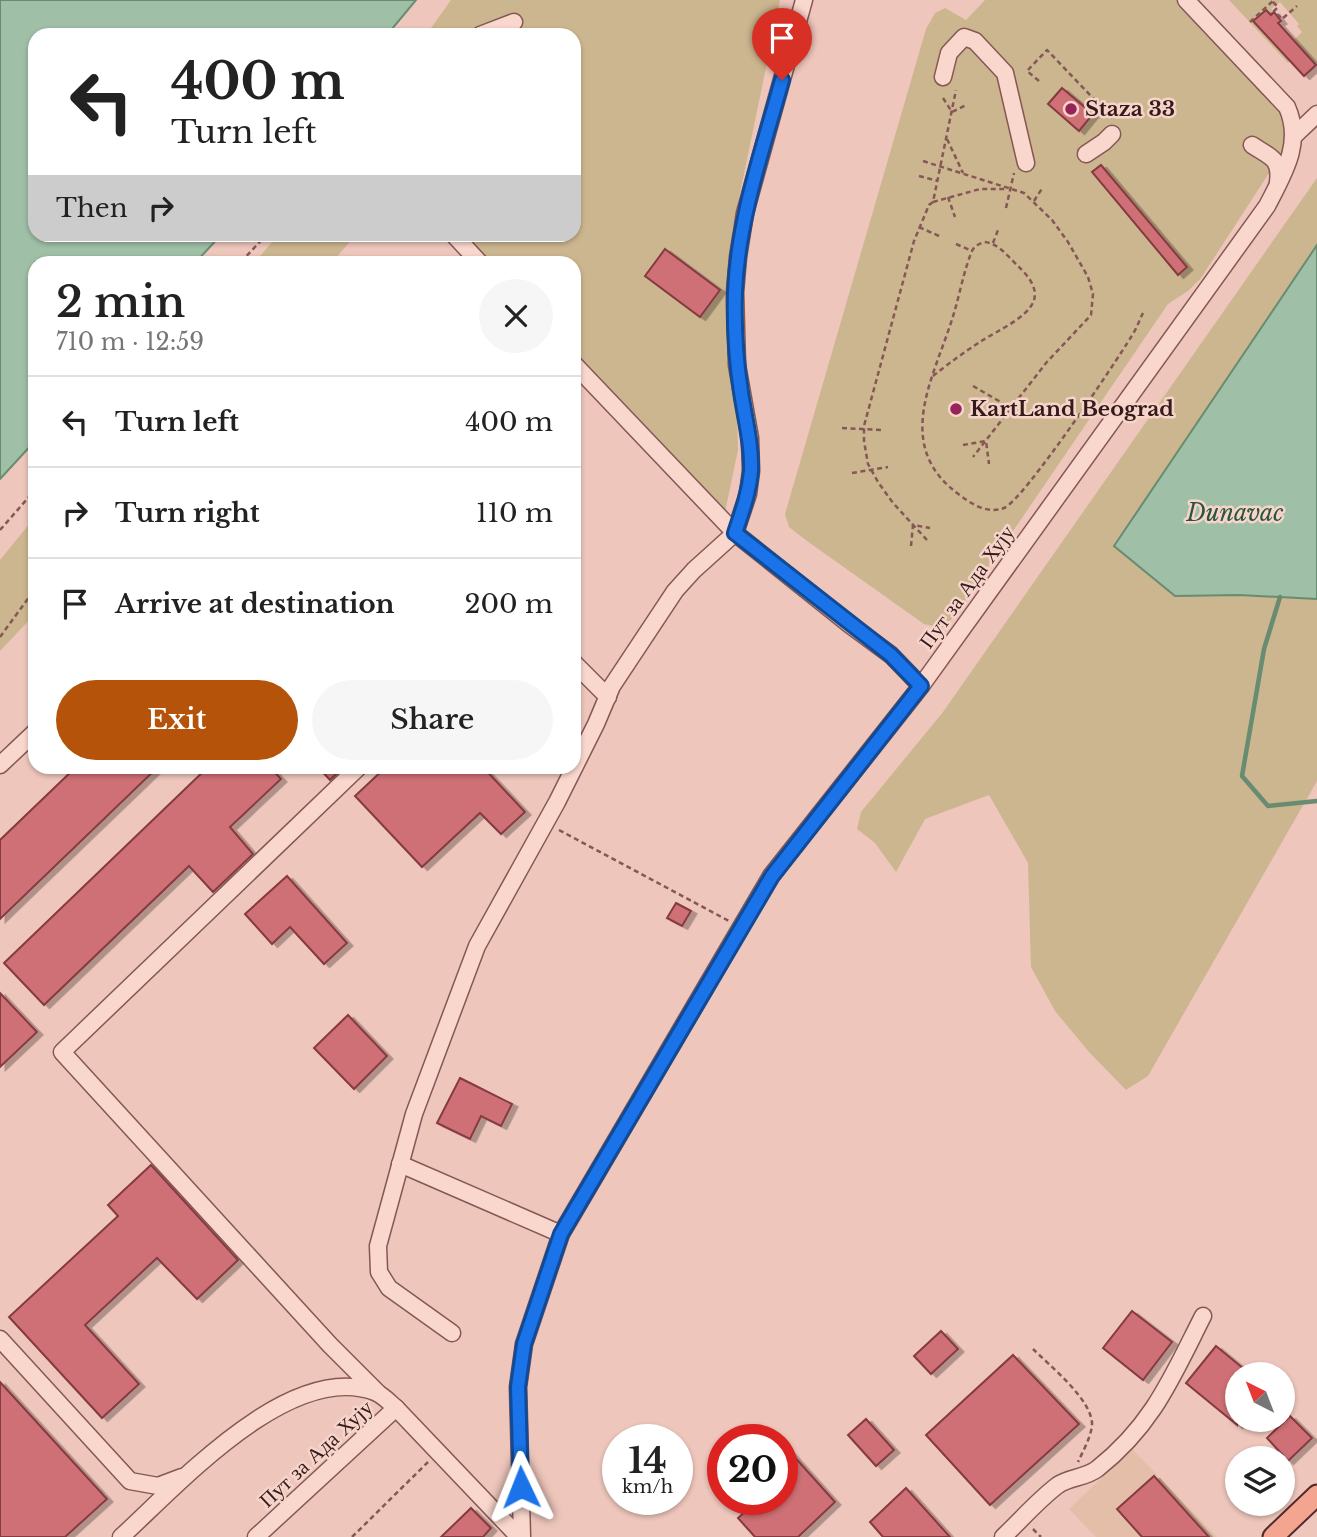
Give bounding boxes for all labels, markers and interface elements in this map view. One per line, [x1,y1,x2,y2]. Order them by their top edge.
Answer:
pin [752,8,812,80]
icon: arrive [763,19,801,57]
text: 400 m [171,51,345,112]
icon: left [56,56,147,147]
place label: Staza 33 [1085,96,1175,122]
marker: Staza 33 [1063,101,1079,117]
text: Turn left [171,112,317,152]
icon: right [142,189,180,227]
text: Then [56,192,128,224]
text: 2 min [56,276,185,328]
button: close [479,279,553,353]
text: 710 m · 12:59 [56,328,204,356]
place label: KartLand Beograd [970,396,1174,422]
marker: KartLand Beograd [948,401,964,417]
icon: left [56,403,94,441]
text: Turn left [115,406,239,438]
text: 400 m [465,406,553,438]
icon: right [56,494,94,532]
text: Turn right [115,497,260,529]
text: 110 m [476,497,553,529]
water label: Dunavac [1186,499,1283,527]
street label: Пут за Ада Хују [914,520,1021,654]
icon: arrive [56,585,94,623]
text: Arrive at destination [115,588,395,620]
text: 200 m [464,588,553,620]
button: Exit [56,680,298,760]
button: Share [312,680,553,760]
north arrow [1225,1362,1295,1432]
map controls [1225,1362,1295,1516]
street label: Пут за Ада Хују [254,1394,379,1513]
speed limit sign: 20 [707,1424,798,1515]
text: 14 [628,1439,667,1482]
button: layers [1225,1446,1295,1516]
position arrow [484,1450,558,1524]
text: km/h [622,1476,673,1498]

